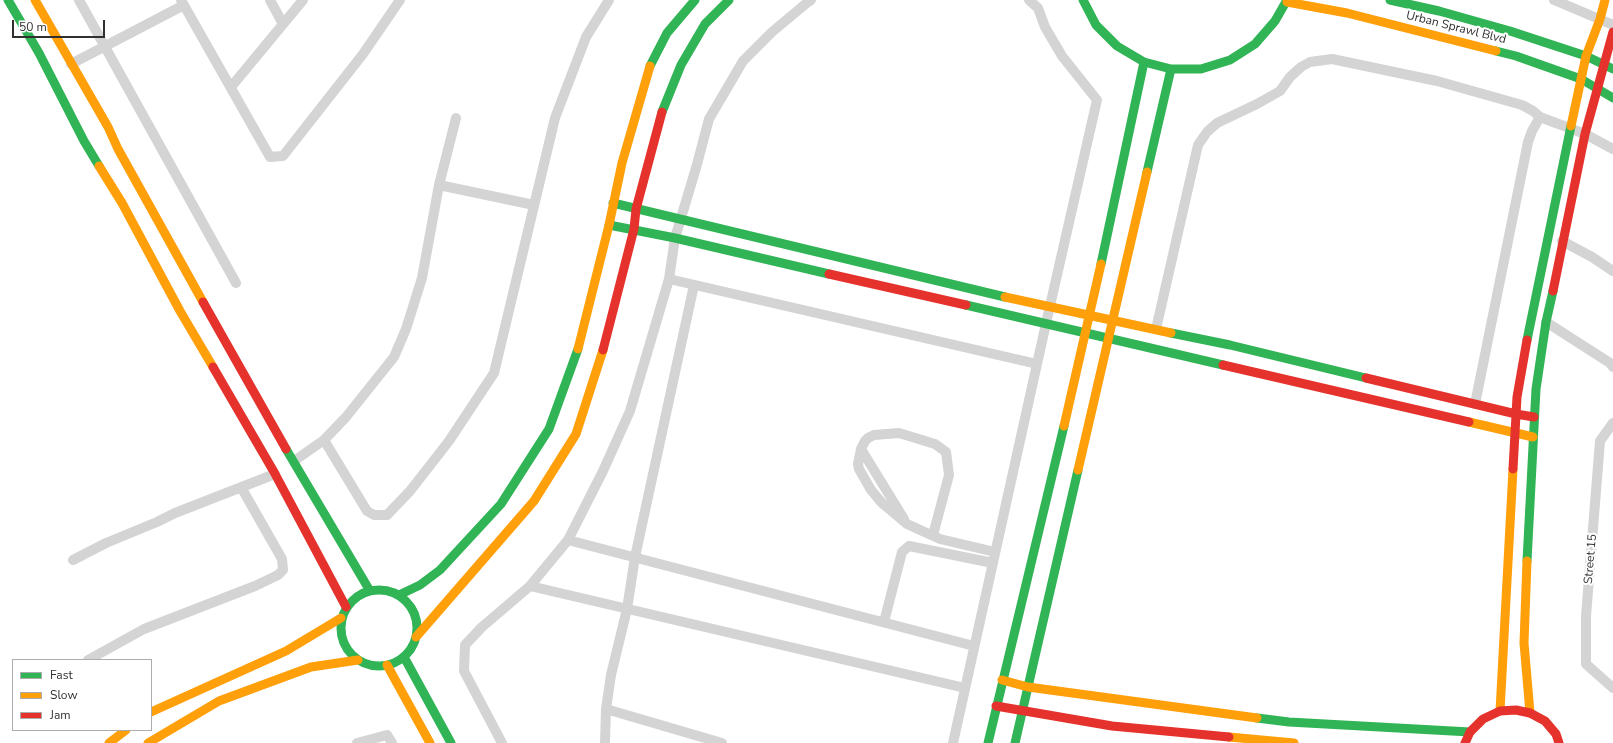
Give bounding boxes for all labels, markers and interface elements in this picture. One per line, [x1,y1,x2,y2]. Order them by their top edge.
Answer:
street label: Urban Sprawl Blvd [1405,9,1507,47]
scale bar [14,12,107,38]
text: 50 m [19,19,47,35]
street label: Street 15 [1582,533,1600,585]
legend [12,659,152,731]
text: Fast [50,667,73,683]
text: Slow [50,687,78,703]
text: Jam [50,707,71,723]

